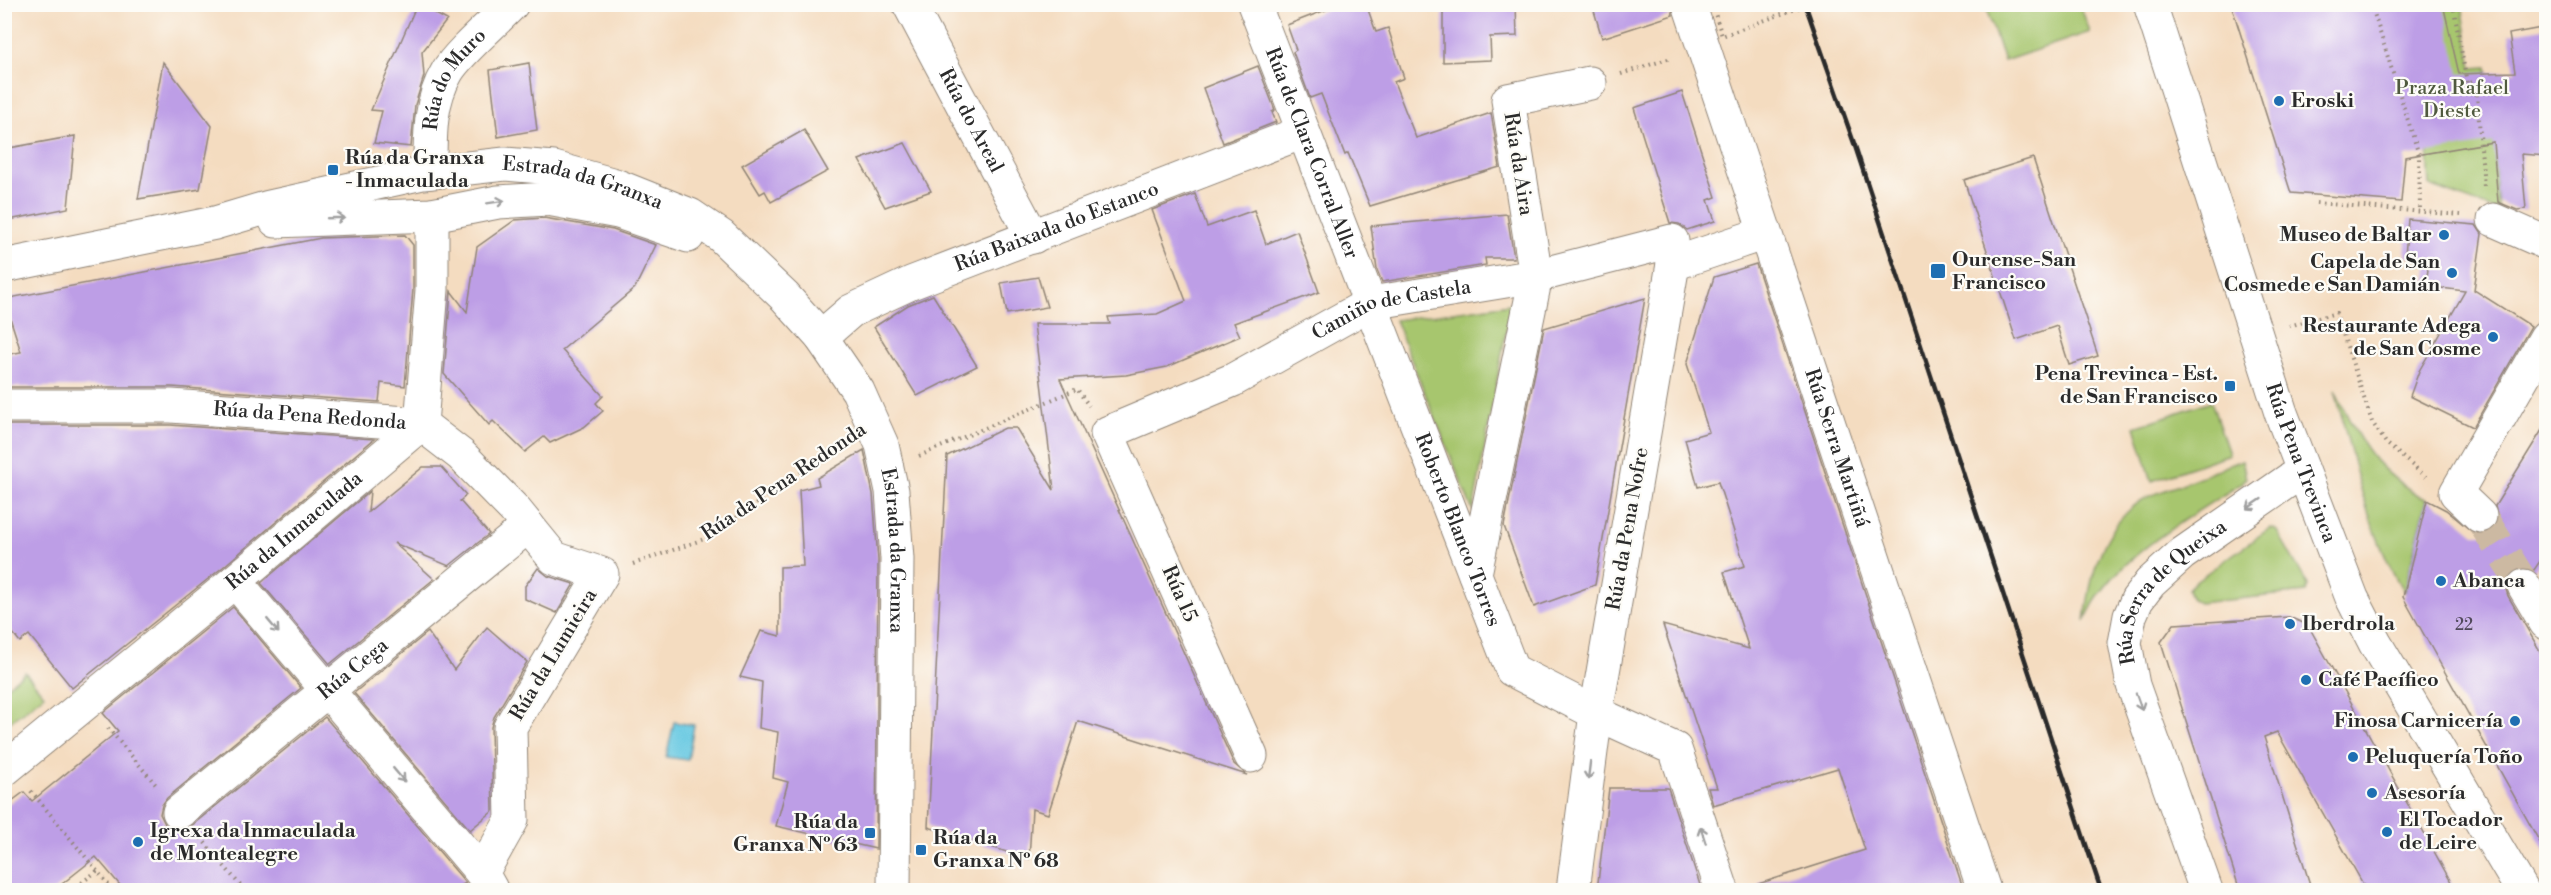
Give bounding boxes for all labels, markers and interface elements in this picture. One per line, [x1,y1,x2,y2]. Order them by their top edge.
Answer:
street label: Rúa do Muro [418,23,492,132]
street label: Rúa de Clara Corral Aller [1260,44,1364,263]
street label: Rúa do Areal [933,64,1009,177]
park label: Praza Rafael Dieste [2395,76,2509,124]
place label: Eroski [2291,89,2355,114]
marker: Eroski [2272,94,2286,108]
street label: Rúa da Aira [1498,111,1539,218]
place label: Rúa da Granxa - Inmaculada [345,146,484,194]
street label: Estrada da Granxa [501,151,667,216]
marker: Rúa da Granxa - Inmaculada [326,163,340,177]
street label: Rúa Baixada do Estanco [951,176,1162,278]
one-way arrow [486,197,505,208]
one-way arrow [326,212,346,224]
place label: Museo de Baltar [2279,223,2432,248]
marker: Museo de Baltar [2437,228,2451,242]
place label: Ourense-San Francisco [1952,248,2077,296]
place label: Capela de San Cosmede e San Damián [2224,250,2441,298]
marker: Ourense-San Francisco [1929,262,1947,280]
marker: Capela de San Cosmede e San Damián [2445,266,2459,280]
street label: Camiño de Castela [1307,274,1474,346]
place label: Restaurante Adega de San Cosme [2302,314,2481,362]
marker: Restaurante Adega de San Cosme [2486,330,2500,344]
place label: Pena Trevinca - Est. de San Francisco [2035,362,2218,410]
street label: Rúa Serra Martiñá [1799,365,1875,531]
marker: Pena Trevinca - Est. de San Francisco [2223,379,2237,393]
street label: Rúa Pena Trevinca [2260,380,2342,547]
street label: Rúa da Pena Redonda [212,397,408,435]
street label: Rúa da Pena Redonda [697,417,872,546]
street label: Roberto Blanco Torres [1409,430,1506,630]
street label: Rúa da Pena Nofre [1601,446,1655,612]
street label: Rúa da Inmaculada [221,466,368,596]
street label: Estrada da Granxa [875,466,910,634]
one-way arrow [2245,498,2262,511]
street label: Rúa Serra de Queixa [2112,514,2232,667]
street label: Rúa 15 [1156,562,1202,626]
place label: Abanca [2452,569,2525,594]
marker: Abanca [2434,574,2448,588]
street label: Rúa da Lumieira [505,584,604,725]
place label: Iberdrola [2302,612,2395,637]
house number: 22 [2455,615,2473,635]
marker: Iberdrola [2283,617,2297,631]
one-way arrow [266,618,280,633]
street label: Rúa Cega [313,633,394,706]
place label: Café Pacífico [2318,668,2439,693]
marker: Café Pacífico [2299,673,2313,687]
one-way arrow [2135,693,2146,711]
place label: Finosa Carnicería [2334,709,2503,734]
marker: Finosa Carnicería [2508,714,2522,728]
place label: Peluquería Toño [2365,745,2523,770]
marker: Peluquería Toño [2346,750,2360,764]
one-way arrow [1583,761,1594,781]
one-way arrow [392,767,406,782]
place label: Asesoría [2383,781,2466,806]
marker: Asesoría [2365,786,2379,800]
place label: El Tocador de Leire [2399,808,2503,856]
place label: Rúa da Granxa Nº 63 [733,810,858,858]
place label: Igrexa da Inmaculada de Montealegre [150,819,356,867]
marker: El Tocador de Leire [2380,825,2394,839]
marker: Rúa da Granxa Nº 63 [863,826,877,840]
place label: Rúa da Granxa Nº 68 [933,826,1059,874]
one-way arrow [1697,826,1708,845]
marker: Igrexa da Inmaculada de Montealegre [131,835,145,849]
marker: Rúa da Granxa Nº 68 [914,843,928,857]

